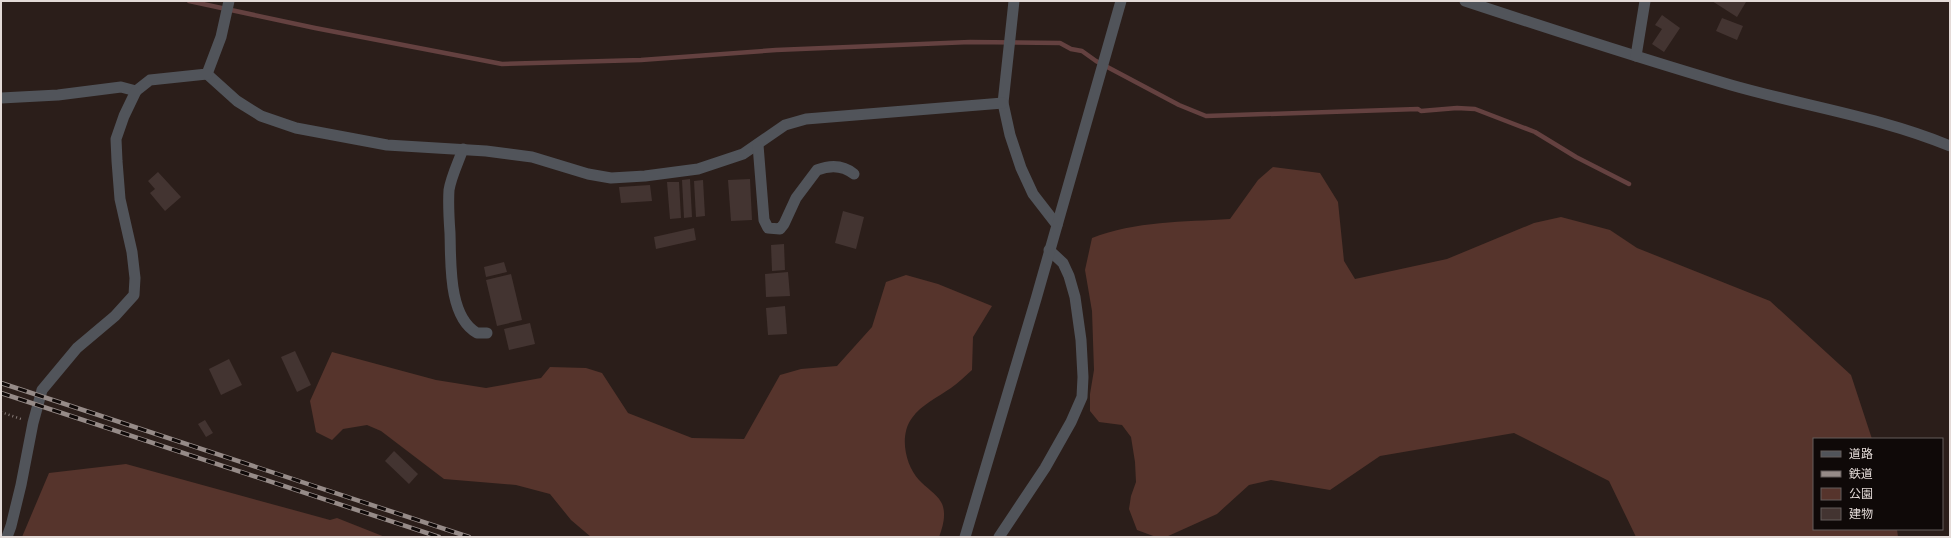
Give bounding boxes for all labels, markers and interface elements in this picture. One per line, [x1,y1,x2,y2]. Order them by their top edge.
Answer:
legend [1813,438,1943,530]
text: 道路 [1849,446,1873,461]
text: 鉄道 [1849,466,1873,481]
text: 公園 [1849,486,1873,501]
text: 建物 [1849,506,1873,521]

